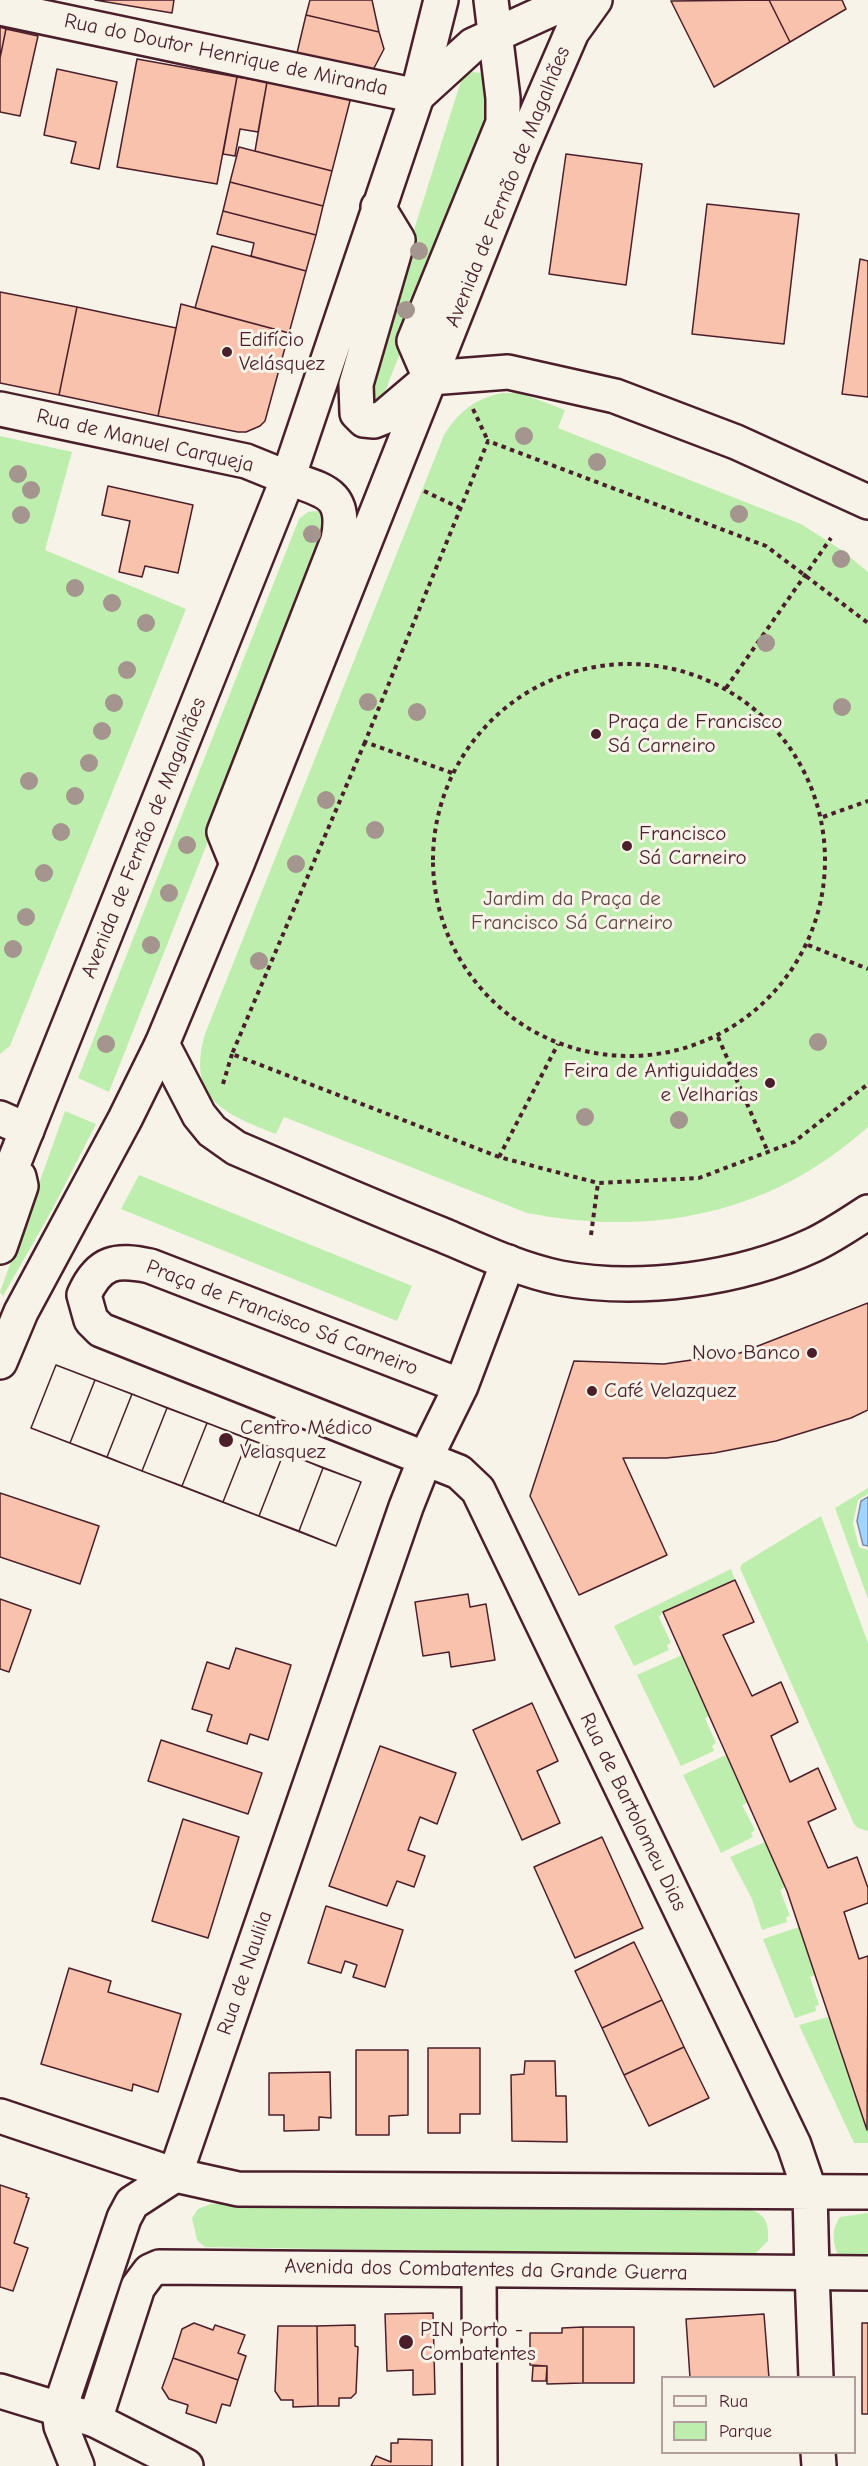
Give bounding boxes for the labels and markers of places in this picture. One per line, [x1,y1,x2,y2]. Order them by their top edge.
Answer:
place label: Edifício Velásquez [239,327,325,377]
marker: Edifício Velásquez [220,345,234,359]
place label: Praça de Francisco Sá Carneiro [608,709,782,759]
marker: Praça de Francisco Sá Carneiro [589,727,603,741]
place label: Francisco Sá Carneiro [639,821,746,871]
marker: Francisco Sá Carneiro [620,839,634,853]
place label: Feira de Antiguidades e Velharias [564,1058,758,1108]
marker: Feira de Antiguidades e Velharias [763,1076,777,1090]
place label: Novo Banco [692,1340,800,1366]
marker: Novo Banco [805,1346,819,1360]
place label: Café Velazquez [604,1378,736,1404]
marker: Café Velazquez [585,1384,599,1398]
place label: Centro Médico Velasquez [240,1415,372,1465]
marker: Centro Médico Velasquez [217,1431,235,1449]
place label: PIN Porto - Combatentes [420,2317,536,2367]
marker: PIN Porto - Combatentes [397,2333,415,2351]

